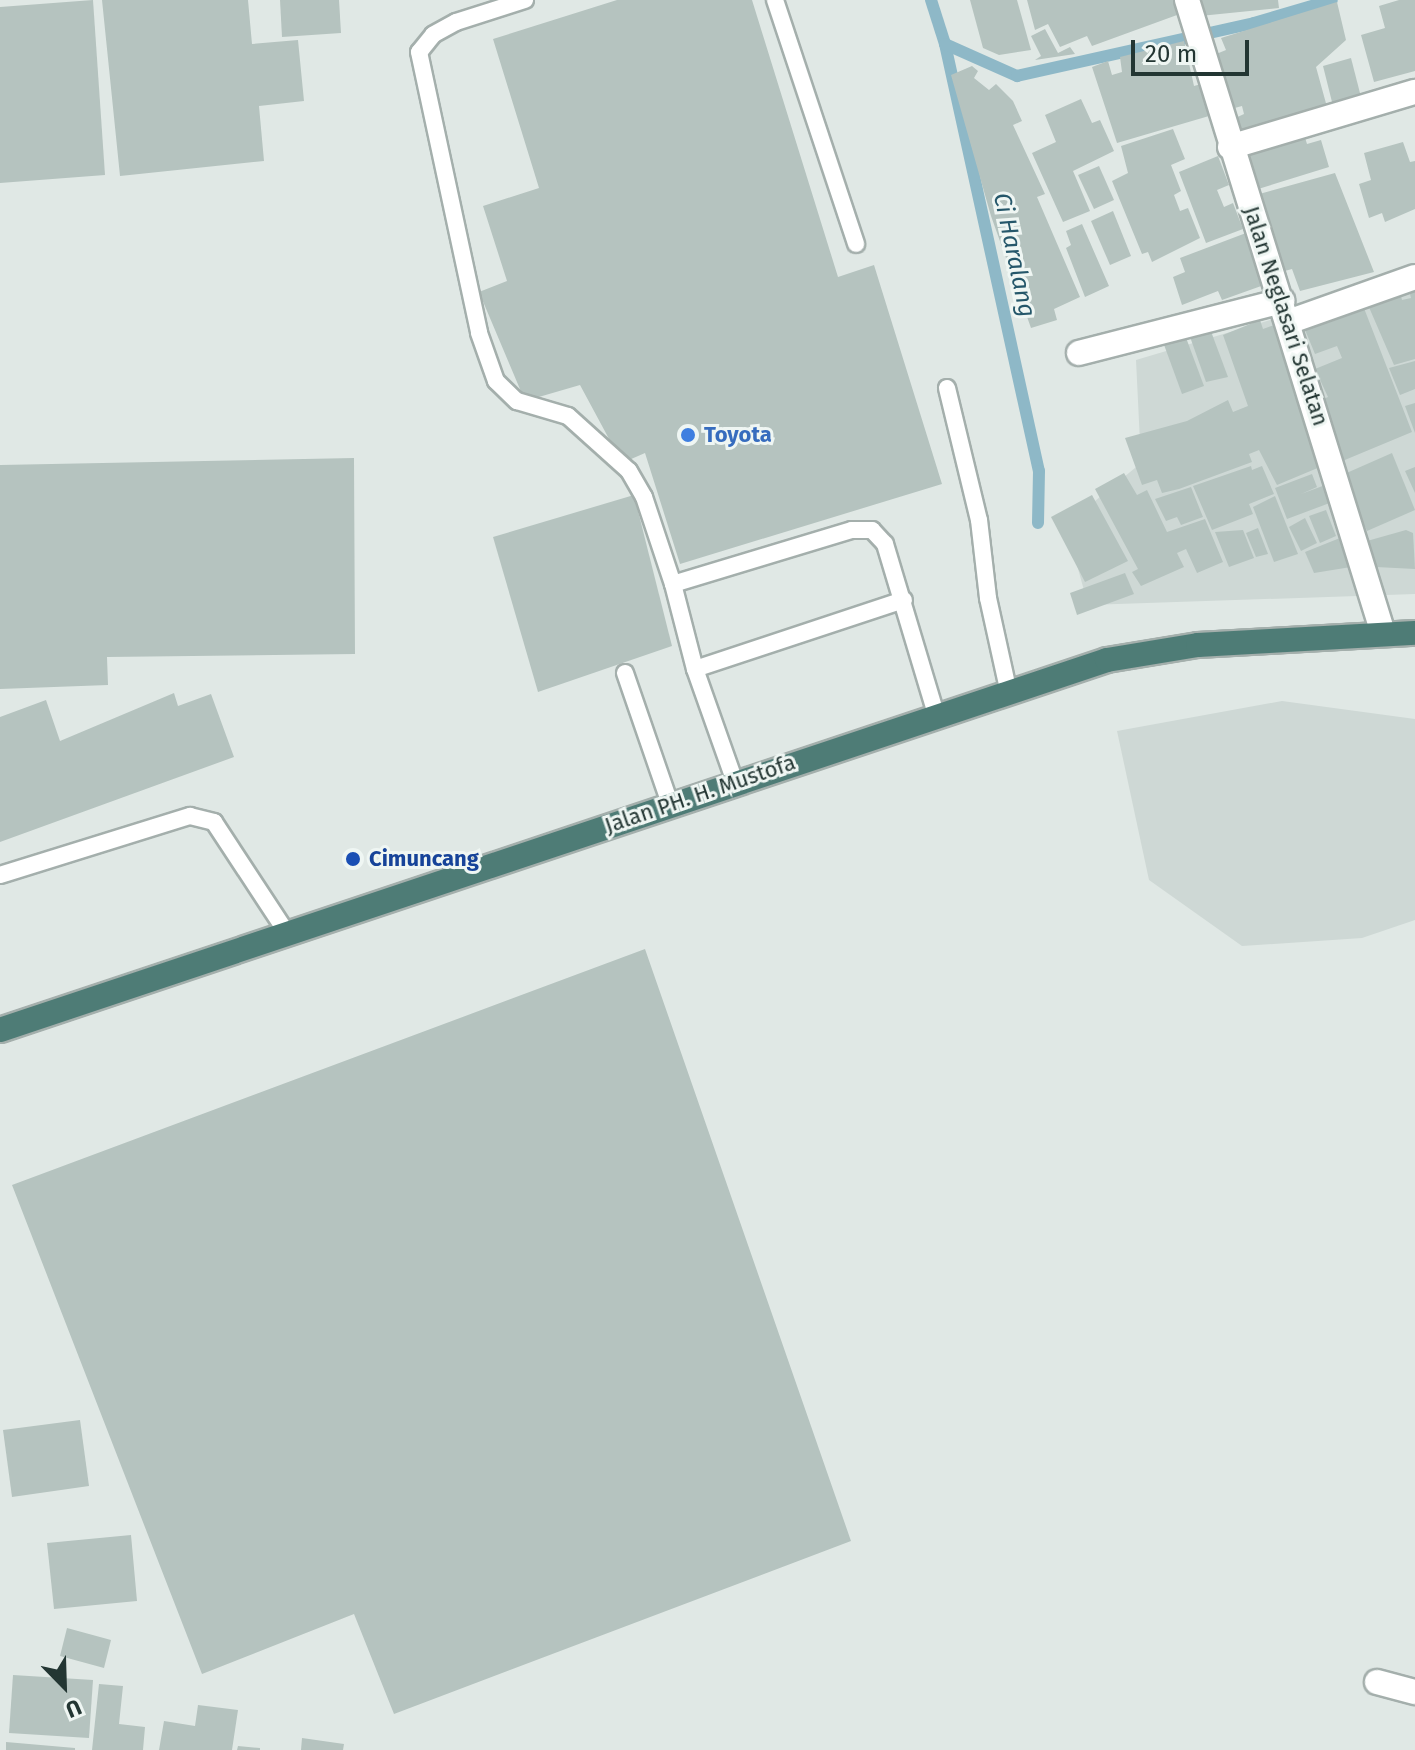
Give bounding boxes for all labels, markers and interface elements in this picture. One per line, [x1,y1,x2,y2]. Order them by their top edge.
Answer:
scale bar [1135,24,1253,74]
text: 20 m [1145,40,1197,68]
water label: Ci Haralang [987,190,1041,320]
street label: Jalan Neglasari Selatan [1238,203,1334,429]
place label: Toyota [704,422,772,448]
marker: Toyota [679,426,697,444]
street label: Jalan PH. H. Mustofa [601,749,799,839]
place label: Cimuncang [369,846,479,872]
marker: Cimuncang [344,850,362,868]
north arrow [24,1646,104,1726]
text: U [62,1693,85,1724]

